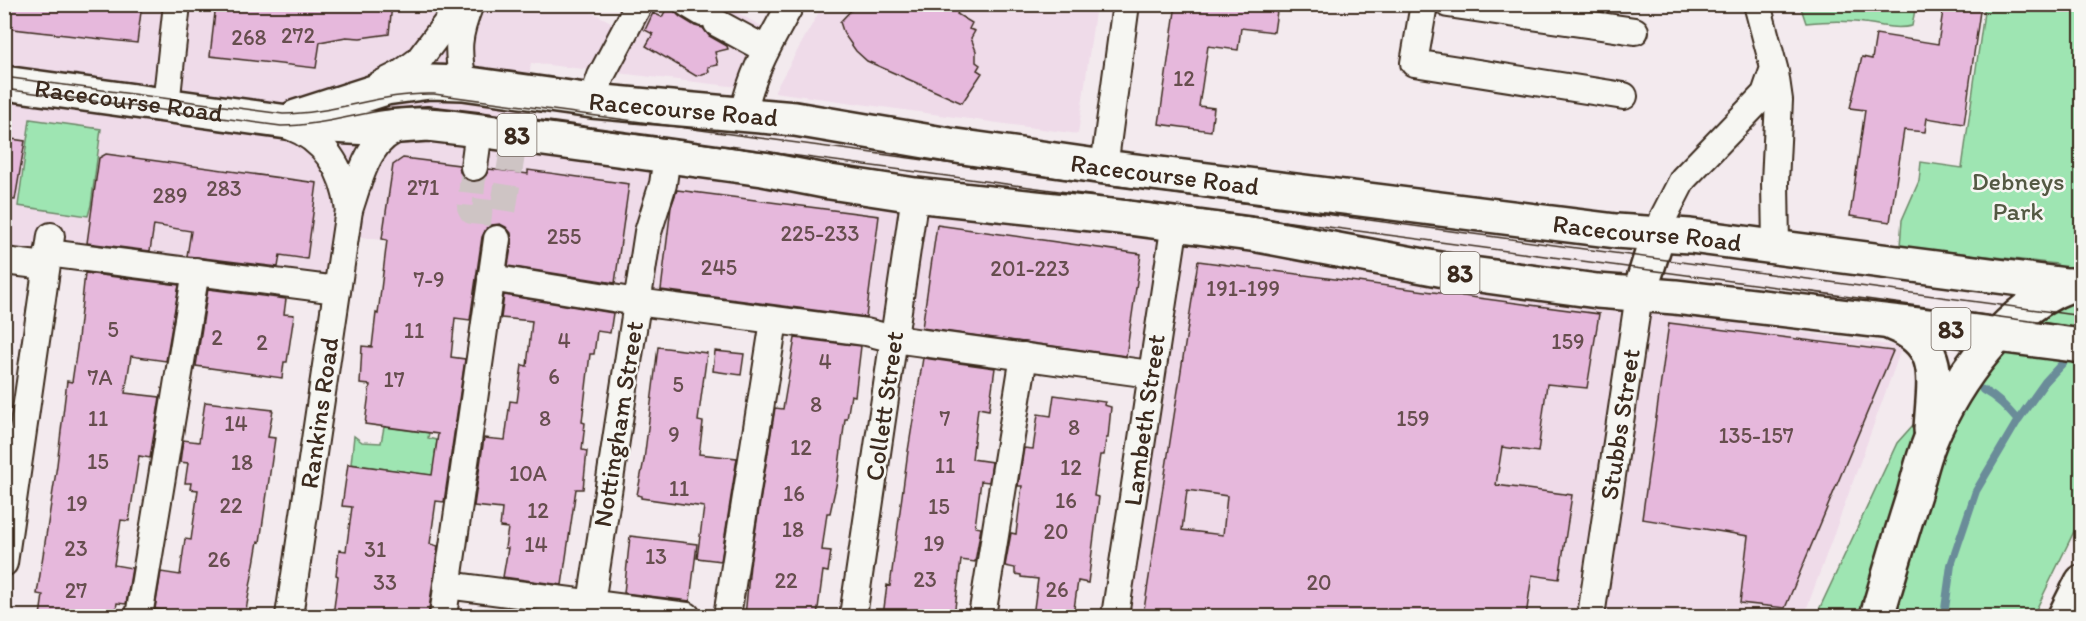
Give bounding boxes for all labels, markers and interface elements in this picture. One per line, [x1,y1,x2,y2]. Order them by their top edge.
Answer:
house number: 272 [281,22,315,49]
house number: 268 [231,24,267,51]
house number: 12 [1173,65,1195,92]
street label: Racecourse Road [33,71,225,129]
street label: Racecourse Road [587,85,779,133]
road number: 83 [498,114,536,156]
street label: Racecourse Road [1068,146,1261,202]
park label: Debneys Park [1971,165,2065,227]
house number: 271 [407,174,439,201]
house number: 283 [206,175,242,202]
house number: 289 [152,182,188,209]
street label: Racecourse Road [1551,207,1744,259]
house number: 225-233 [780,220,860,247]
house number: 255 [547,223,581,250]
road number: 83 [1440,252,1480,294]
house number: 245 [701,254,737,281]
house number: 201-223 [990,255,1070,282]
house number: 7-9 [413,266,445,293]
house number: 191-199 [1206,275,1280,302]
road number: 83 [1932,308,1970,350]
house number: 5 [107,316,119,343]
house number: 11 [404,317,424,344]
street label: Nottingham Street [586,318,650,529]
house number: 2 [211,324,223,351]
house number: 4 [557,327,571,354]
house number: 159 [1551,328,1585,355]
house number: 2 [256,329,268,356]
street label: Collett Street [858,329,910,483]
street label: Lambeth Street [1116,332,1172,508]
street label: Rankins Road [293,335,345,491]
street label: Stubbs Street [1593,346,1647,502]
house number: 4 [818,348,832,375]
house number: 6 [548,363,560,390]
house number: 7A [88,364,113,391]
house number: 17 [383,366,405,393]
house number: 5 [672,371,684,398]
house number: 8 [810,391,822,418]
house number: 11 [88,405,108,432]
house number: 8 [539,405,551,432]
house number: 7 [940,405,951,432]
house number: 159 [1396,405,1430,432]
house number: 14 [224,410,248,437]
house number: 8 [1068,414,1080,441]
house number: 9 [668,421,680,448]
house number: 135-157 [1718,422,1794,449]
house number: 12 [790,434,812,461]
house number: 15 [87,448,109,475]
house number: 18 [231,449,253,476]
house number: 11 [935,452,955,479]
house number: 12 [1060,454,1082,481]
house number: 10A [509,460,547,487]
house number: 11 [669,475,689,502]
house number: 16 [783,480,805,507]
house number: 16 [1055,487,1077,514]
house number: 19 [66,490,88,517]
house number: 22 [219,492,243,519]
house number: 15 [928,493,950,520]
house number: 12 [527,497,549,524]
house number: 18 [782,516,804,543]
house number: 20 [1043,518,1069,545]
house number: 19 [923,530,945,557]
house number: 14 [524,531,548,558]
house number: 23 [64,535,88,562]
house number: 31 [364,536,386,563]
house number: 13 [645,543,667,570]
house number: 26 [207,546,231,573]
house number: 23 [913,566,937,593]
house number: 22 [774,567,798,594]
house number: 33 [373,569,397,596]
house number: 20 [1306,569,1332,596]
house number: 26 [1045,576,1069,603]
house number: 27 [65,577,87,604]

